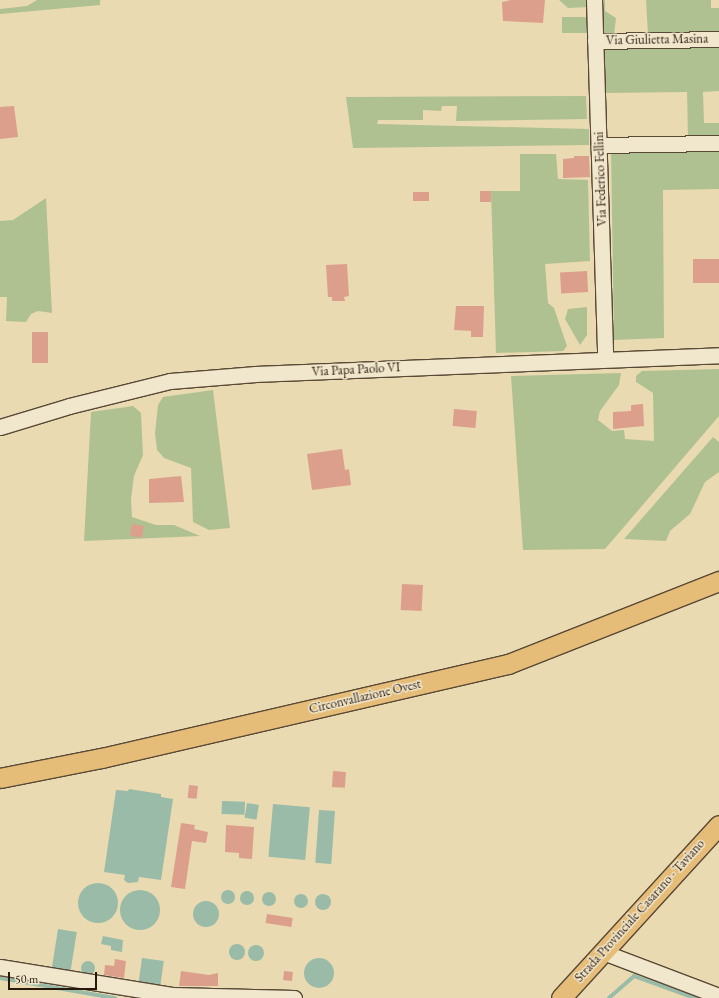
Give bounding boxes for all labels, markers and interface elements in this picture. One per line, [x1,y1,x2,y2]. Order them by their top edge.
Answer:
street label: Via Giulietta Masina [606,31,708,49]
street label: Via Federico Fellini [592,131,610,227]
street label: Via Papa Paolo VI [311,360,401,380]
street label: Circonvallazione Ovest [308,677,422,717]
street label: Strada Provinciale Casarano - Taviano [572,836,708,986]
scale bar [10,964,99,990]
text: 50 m [15,971,38,987]

